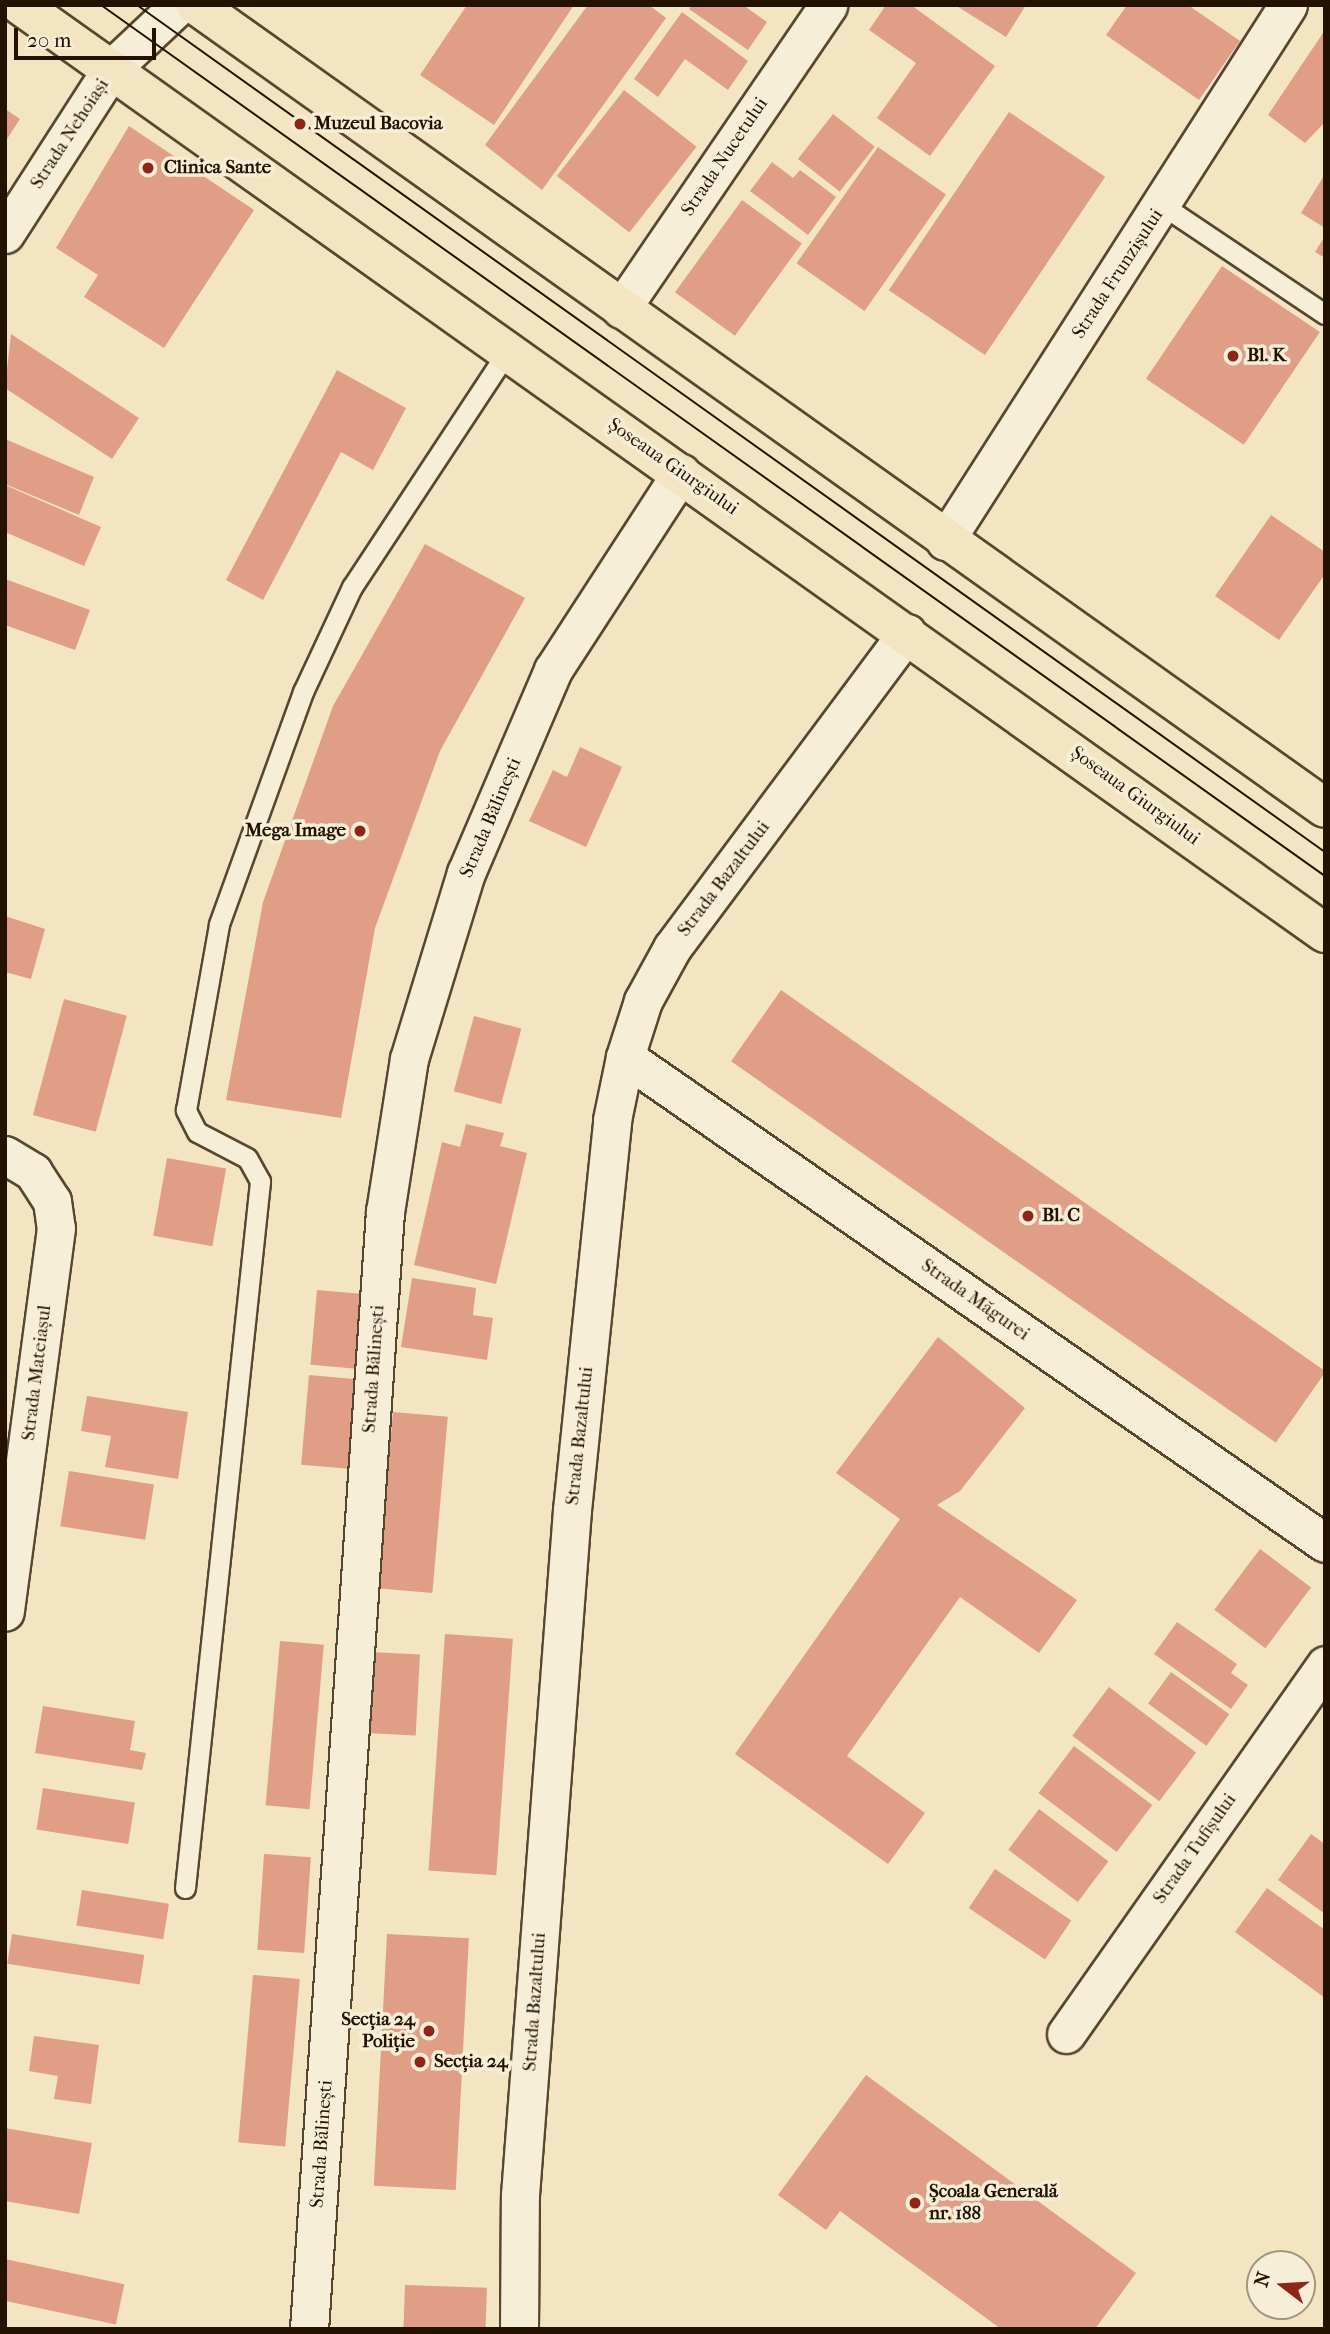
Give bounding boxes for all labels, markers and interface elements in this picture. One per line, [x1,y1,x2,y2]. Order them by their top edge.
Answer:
scale bar [18,14,159,58]
text: 20 m [27,28,71,52]
street label: Strada Nehoiași [26,74,114,194]
street label: Strada Nucetului [677,93,773,221]
place label: Muzeul Bacovia [314,113,442,135]
marker: Muzeul Bacovia [292,116,308,132]
place label: Clinica Sante [164,157,271,179]
marker: Clinica Sante [138,158,158,178]
street label: Strada Frunzișului [1068,205,1168,343]
place label: Bl. K [1247,345,1286,367]
marker: Bl. K [1225,348,1241,364]
street label: Șoseaua Giurgiului [603,414,743,520]
street label: Șoseaua Giurgiului [1066,742,1204,850]
street label: Strada Bălinești [455,754,527,882]
street label: Strada Bazaltului [673,817,775,941]
place label: Mega Image [245,820,346,842]
marker: Mega Image [352,823,368,839]
place label: Bl. C [1042,1205,1080,1227]
marker: Bl. C [1020,1208,1036,1224]
street label: Strada Măgurei [916,1254,1034,1346]
street label: Strada Mateiașul [17,1304,57,1442]
street label: Strada Bălinești [358,1304,390,1434]
street label: Strada Bazaltului [561,1366,599,1506]
street label: Strada Tufișului [1148,1789,1242,1909]
street label: Strada Bazaltului [519,1932,551,2072]
place label: Secția 24 Poliție [341,2009,415,2053]
marker: Secția 24 Poliție [421,2023,437,2039]
place label: Secția 24 [434,2051,508,2073]
marker: Secția 24 [412,2054,428,2070]
street label: Strada Bălinești [306,2079,338,2209]
place label: Școala Generală nr. 188 [929,2181,1058,2225]
marker: Școala Generală nr. 188 [907,2195,923,2211]
north arrow [1246,2250,1316,2320]
text: N [1250,2269,1275,2290]

